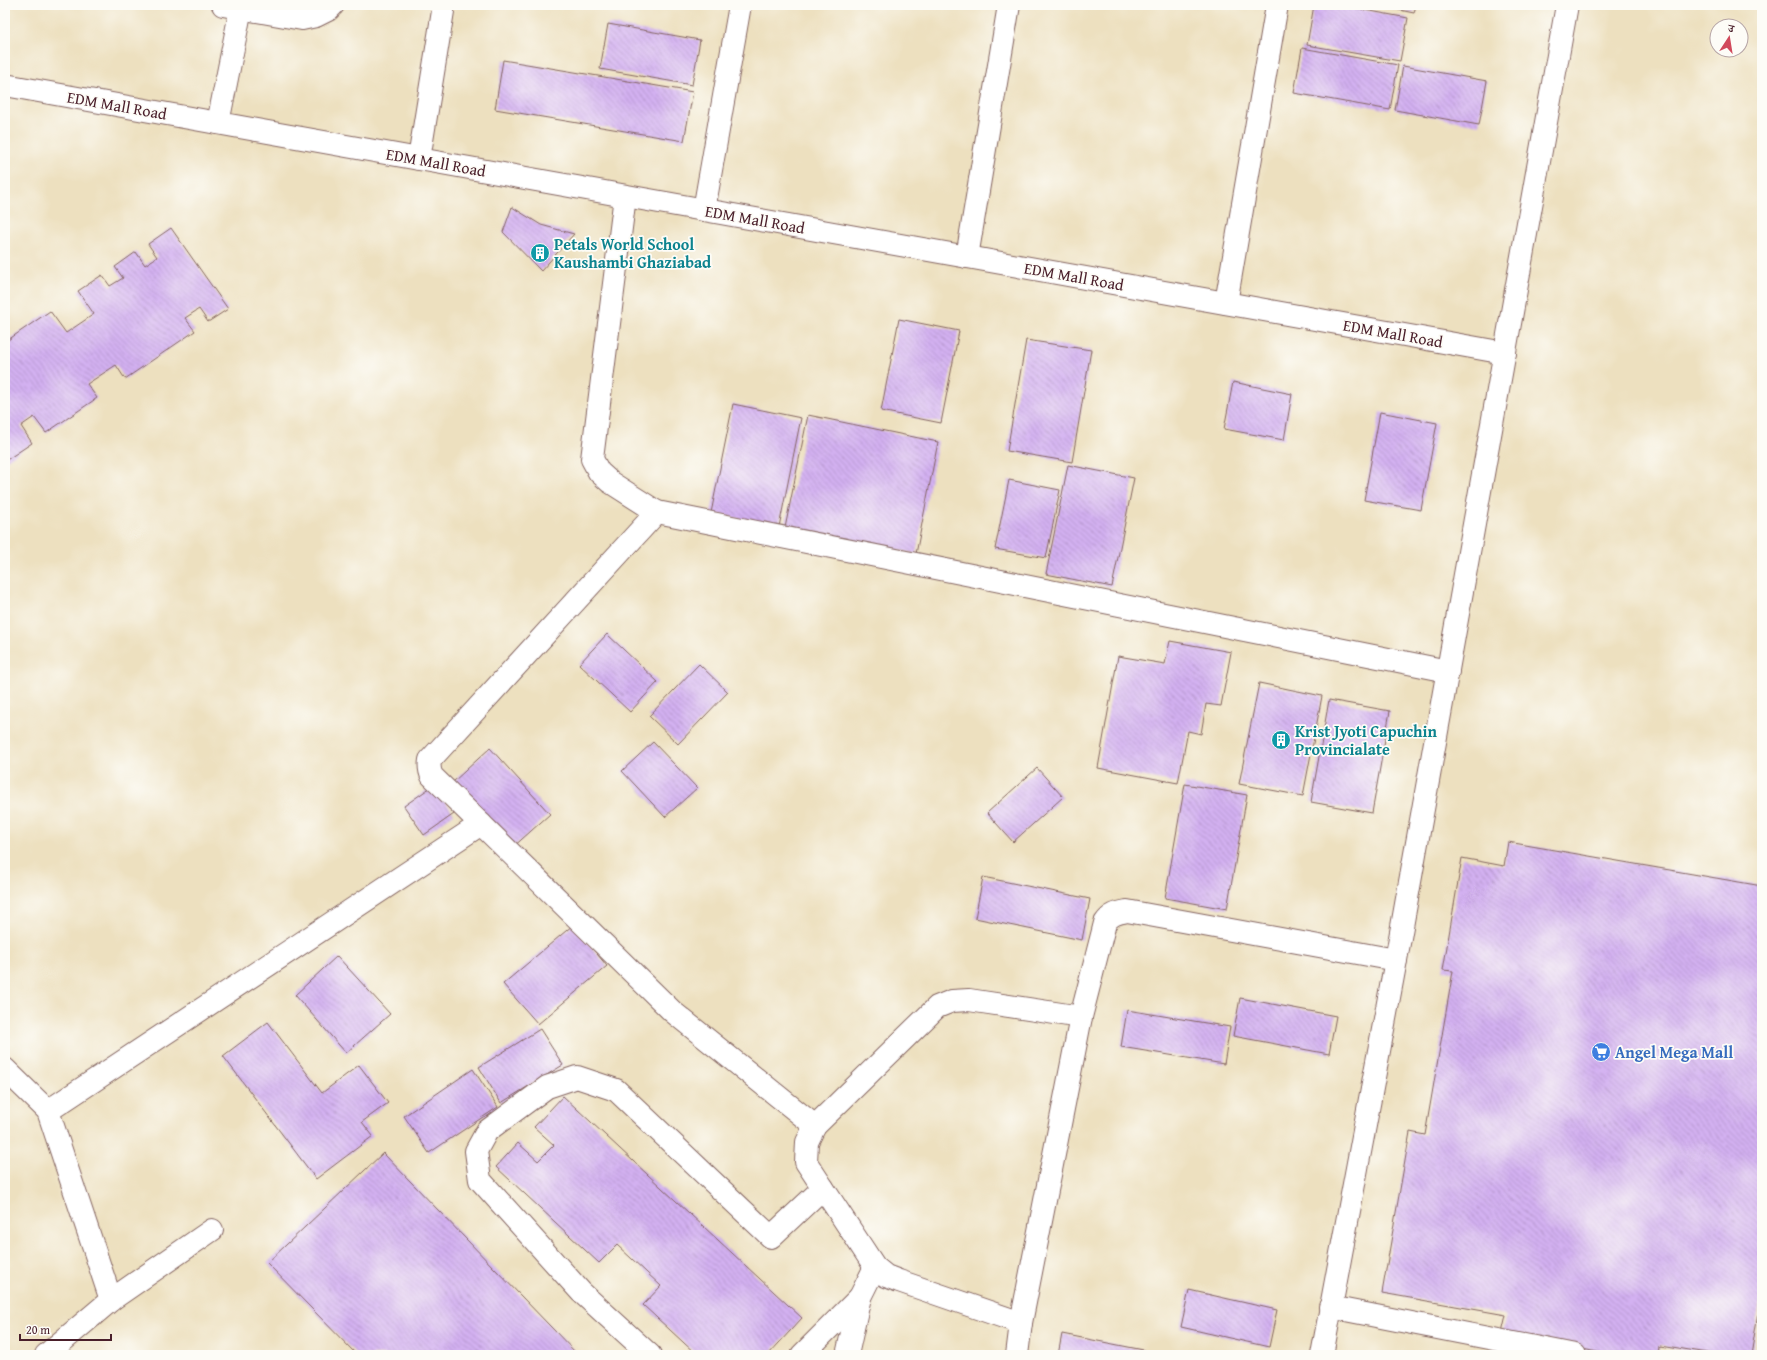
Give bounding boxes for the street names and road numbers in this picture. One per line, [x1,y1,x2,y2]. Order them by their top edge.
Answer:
street label: EDM Mall Road [65,84,169,126]
street label: EDM Mall Road [384,141,488,183]
street label: EDM Mall Road [703,198,807,240]
street label: EDM Mall Road [1022,255,1126,297]
street label: EDM Mall Road [1341,312,1445,354]

